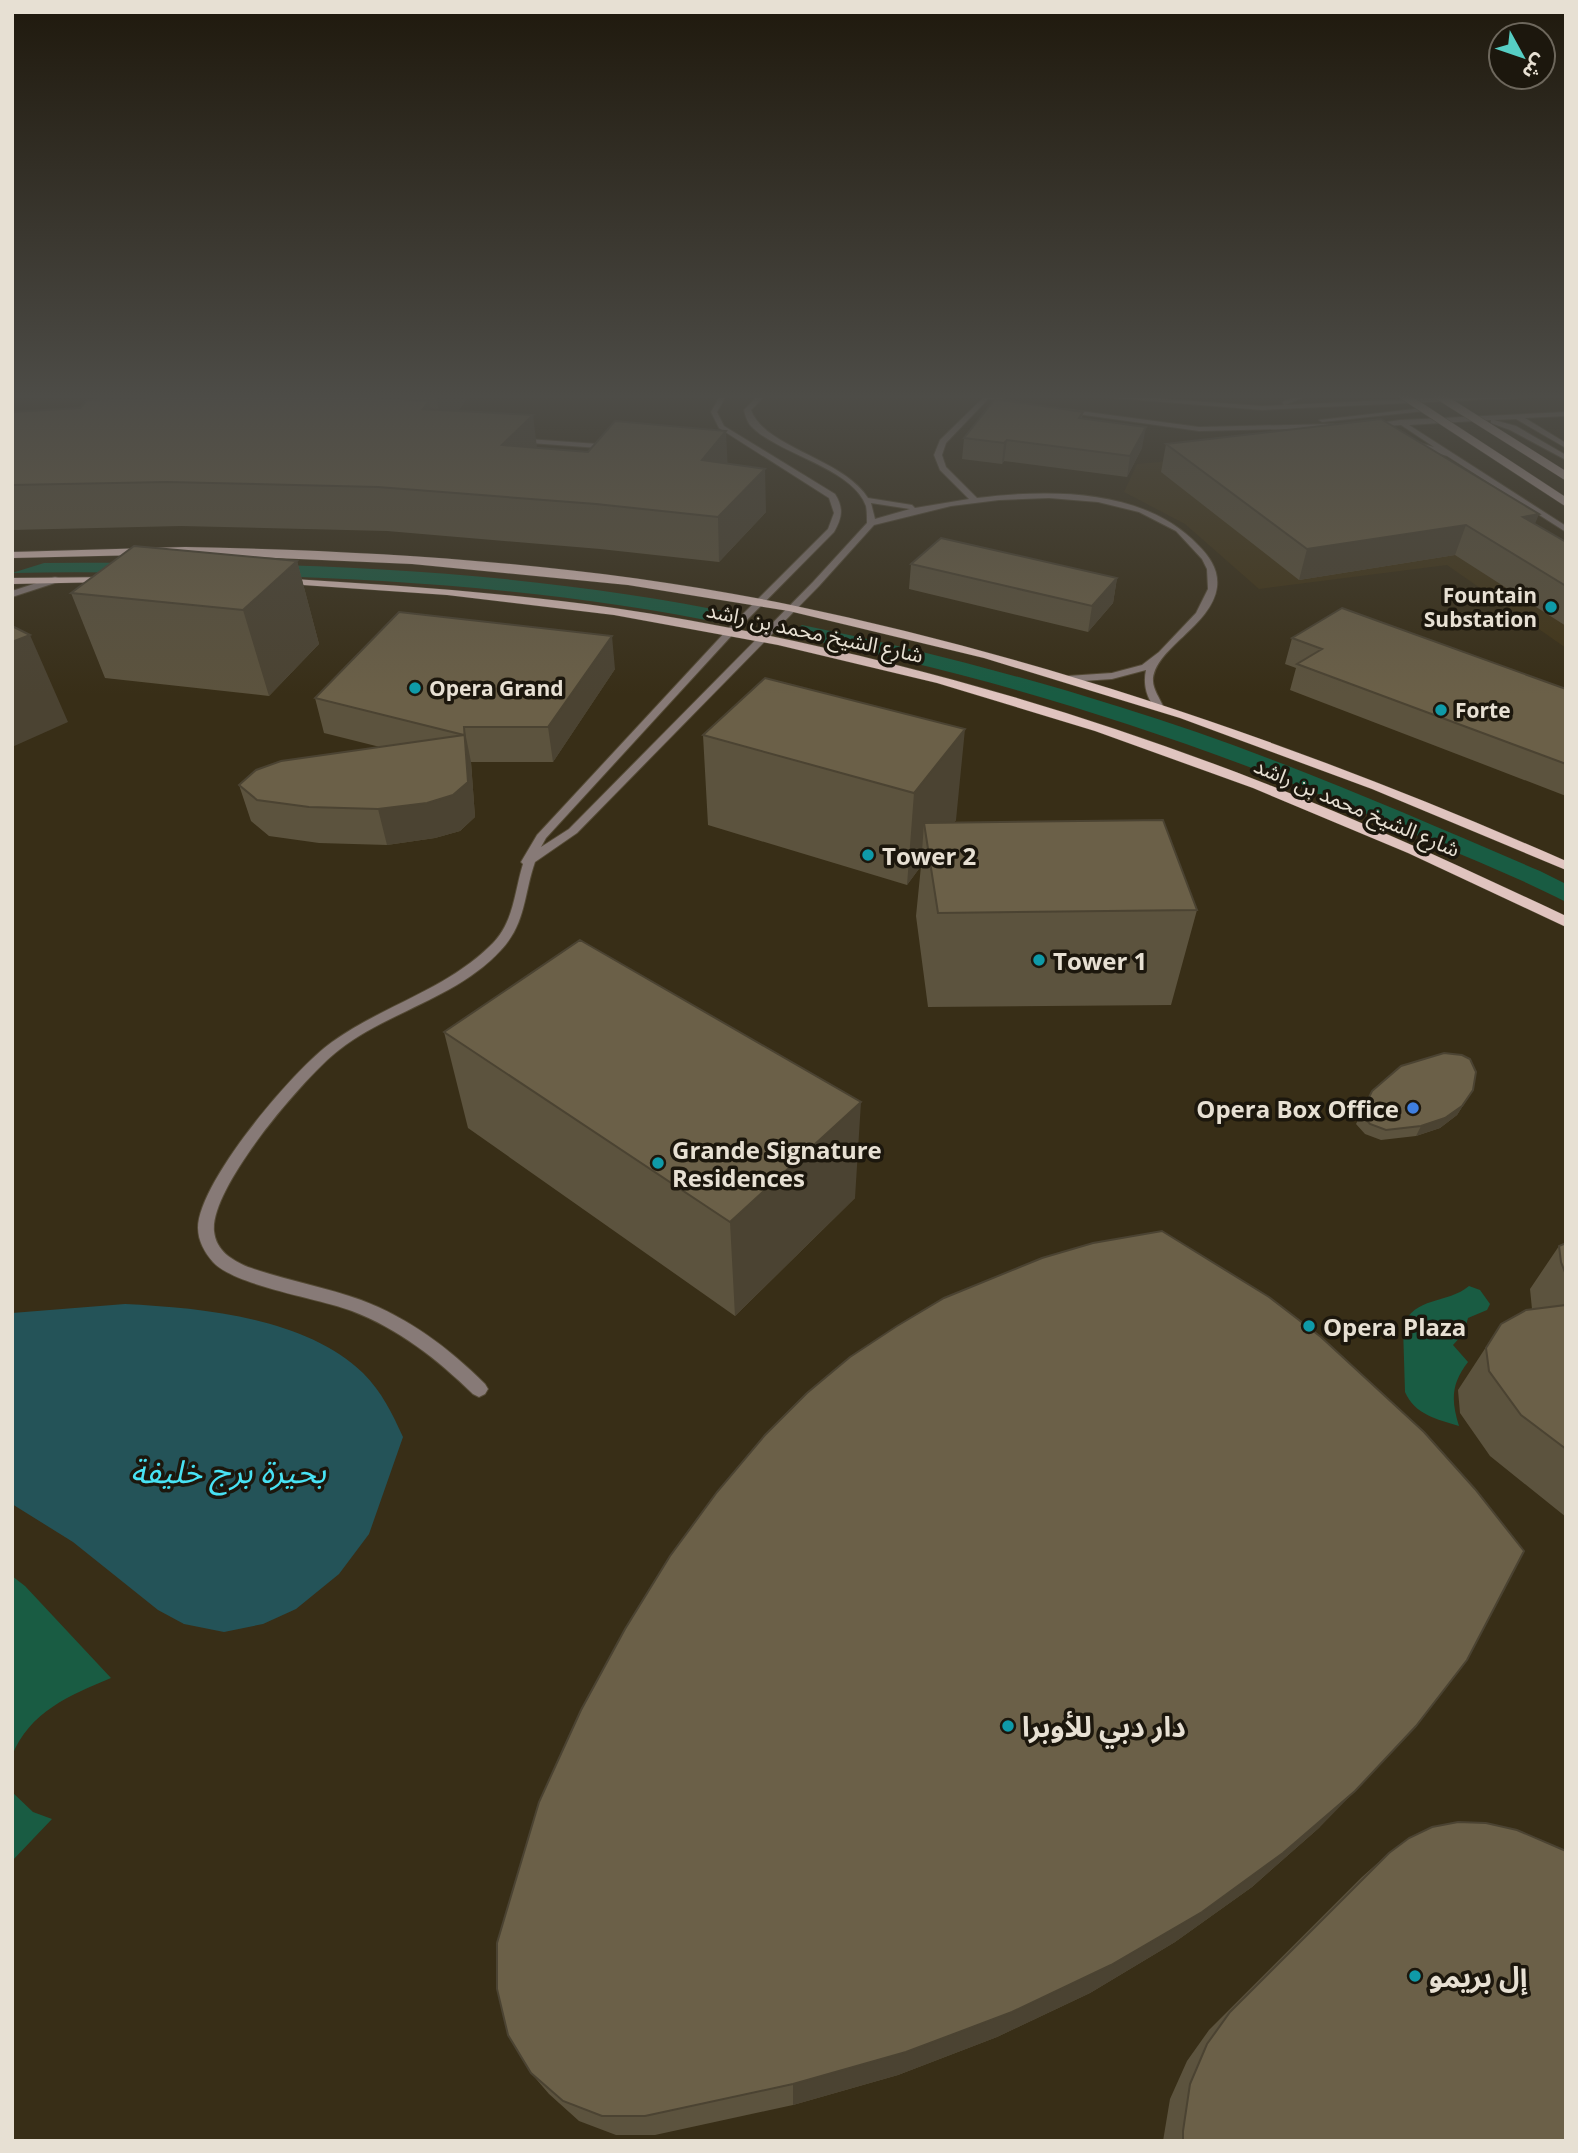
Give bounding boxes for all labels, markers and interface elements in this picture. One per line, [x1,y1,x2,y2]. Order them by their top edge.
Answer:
north arrow [1487,21,1557,91]
text: ش [1517,49,1553,85]
place label: Fountain Substation [1424,581,1537,633]
street label: شارع الشيخ محمد بن راشد [704,595,926,671]
marker: Fountain Substation [1543,599,1559,615]
place label: Opera Grand [429,674,564,702]
marker: Opera Grand [407,680,423,696]
place label: Forte [1455,696,1511,724]
marker: Forte [1433,702,1449,718]
street label: شارع الشيخ محمد بن راشد [1249,751,1464,865]
place label: Tower 2 [882,839,976,872]
marker: Tower 2 [860,847,876,863]
place label: Tower 1 [1053,944,1147,977]
marker: Tower 1 [1031,952,1047,968]
place label: Opera Box Office [1196,1092,1399,1125]
marker: Opera Box Office [1405,1100,1421,1116]
place label: Grande Signature Residences [672,1133,882,1194]
marker: Grande Signature Residences [650,1155,666,1171]
place label: Opera Plaza [1323,1310,1466,1343]
marker: Opera Plaza [1301,1318,1317,1334]
water label: بحيرة برج خليفة [130,1449,326,1496]
place label: دار دبي للأوبرا [1022,1707,1186,1749]
marker: دار دبي للأوبرا [1000,1718,1016,1734]
place label: إل بريمو [1429,1957,1528,1996]
marker: إل بريمو [1407,1968,1423,1984]

